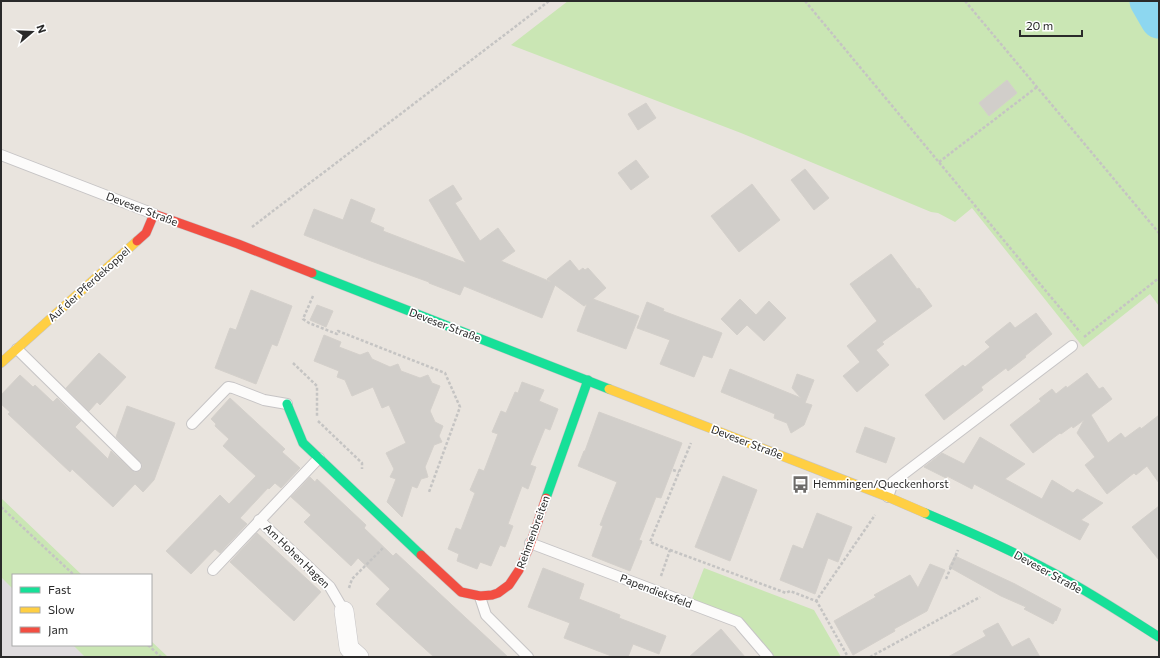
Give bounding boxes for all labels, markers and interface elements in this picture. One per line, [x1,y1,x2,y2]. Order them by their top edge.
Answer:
north arrow [12,12,52,52]
scale bar [1020,12,1082,38]
text: 20 m [1026,18,1053,32]
text: N [34,23,49,35]
street label: Deveser Straße [105,189,180,228]
street label: Auf der Pferdekoppel [45,243,132,324]
street label: Deveser Straße [408,305,483,344]
street label: Deveser Straße [710,422,785,461]
bus stop icon: Hemmingen/Queckenhorst [790,474,810,494]
place label: Hemmingen/Queckenhorst [813,477,949,490]
street label: Rehmenbreiten [513,494,552,570]
street label: Am Hohen Hagen [262,521,333,590]
street label: Deveser Straße [1012,548,1085,596]
street label: Papendieksfeld [618,571,694,610]
legend [12,574,152,646]
text: Fast [48,582,71,596]
text: Slow [48,602,75,616]
text: Jam [48,622,68,637]

